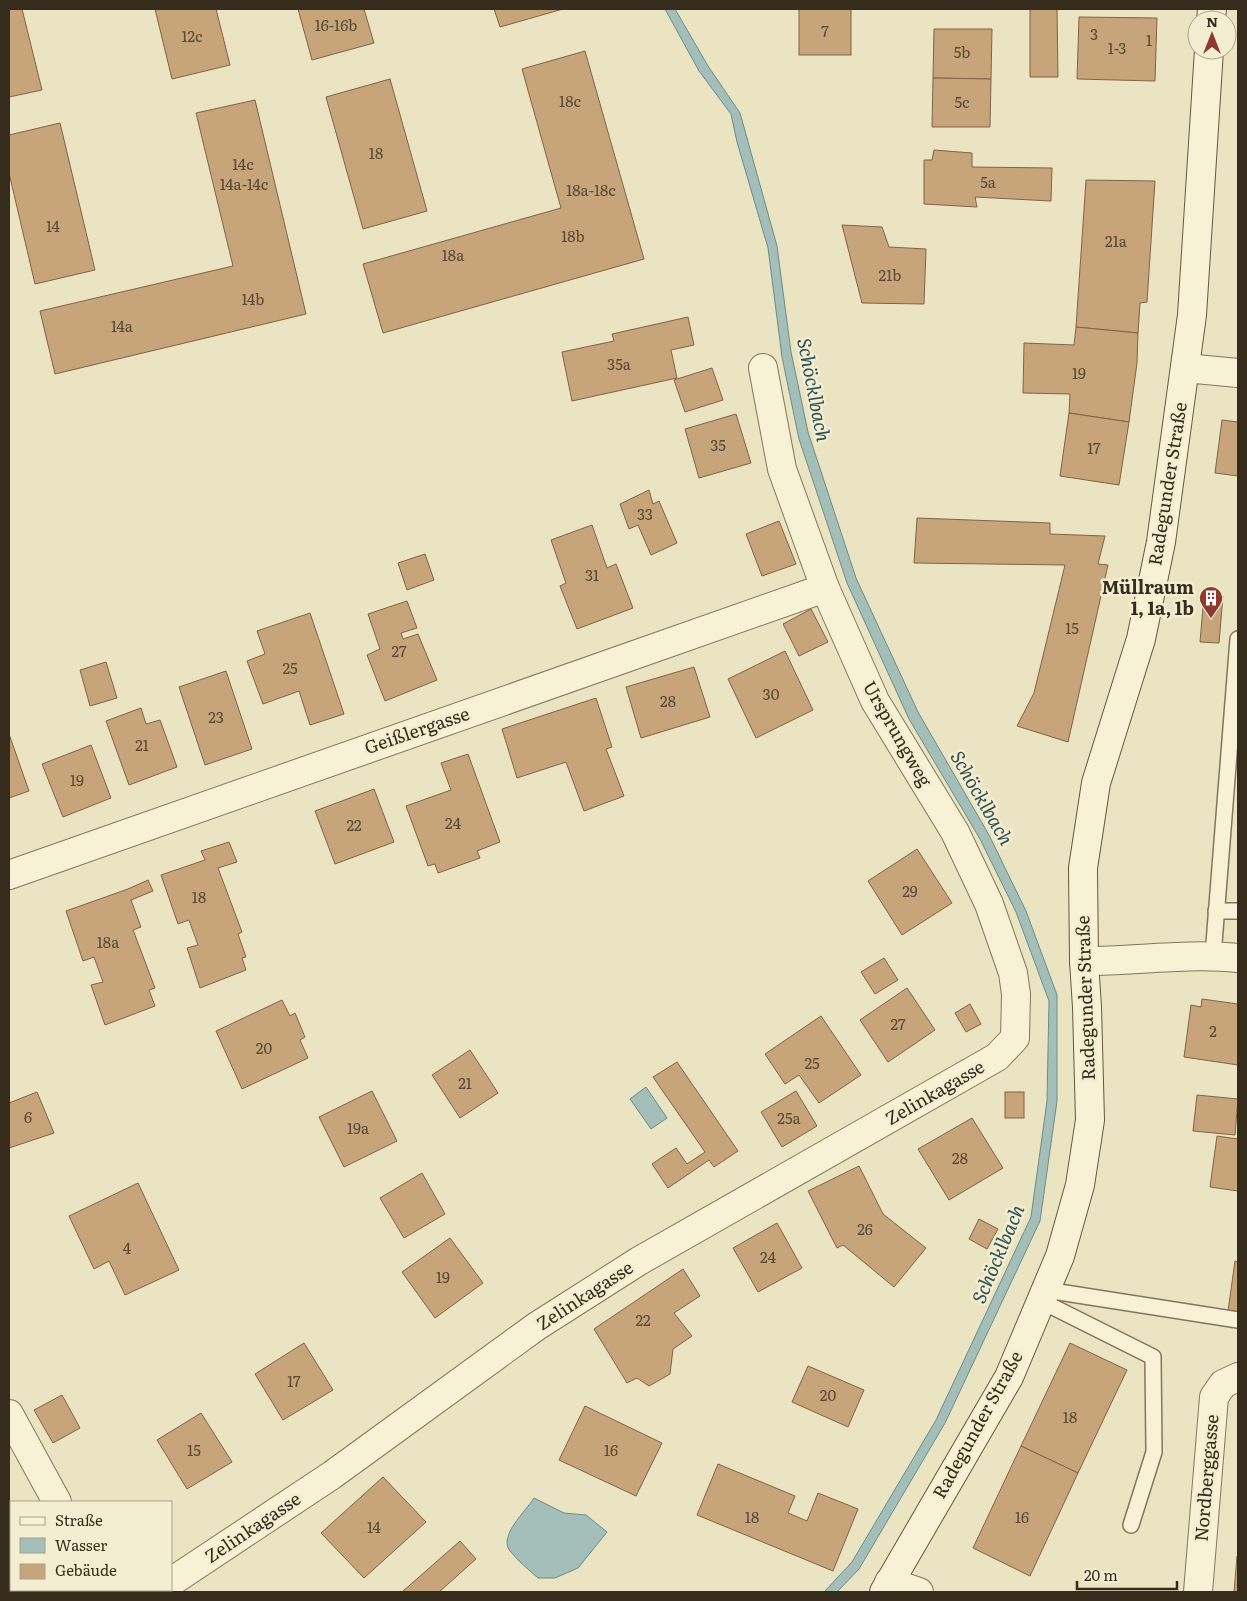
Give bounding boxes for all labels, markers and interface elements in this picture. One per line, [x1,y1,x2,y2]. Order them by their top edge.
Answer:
north arrow [1187,10,1237,60]
text: N [1206,11,1218,31]
house number: 16-16b [315,13,357,36]
house number: 7 [821,19,829,42]
house number: 3 [1090,22,1098,45]
house number: 12c [181,24,203,47]
house number: 1 [1146,28,1152,51]
house number: 1-3 [1108,36,1126,59]
house number: 5b [954,40,970,63]
house number: 18c [559,89,581,112]
house number: 5c [954,90,970,113]
house number: 18 [369,141,383,164]
house number: 14c [232,152,254,175]
house number: 5a [980,170,997,193]
house number: 14a-14c [220,172,269,195]
house number: 18a-18c [566,178,616,201]
house number: 14 [46,214,60,237]
house number: 18b [561,224,585,247]
house number: 21a [1105,229,1128,252]
house number: 18a [442,243,465,266]
house number: 21b [879,263,901,286]
house number: 14b [242,287,264,310]
house number: 14a [111,314,134,337]
water label: Schöcklbach [791,336,839,444]
house number: 35a [607,352,632,375]
house number: 19 [1072,361,1086,384]
street label: Radegunder Straße [1140,400,1193,567]
house number: 35 [710,433,726,456]
house number: 17 [1087,436,1101,459]
house number: 33 [637,502,653,525]
house number: 31 [585,563,599,586]
place label: Müllraum 1, 1a, 1b [1102,573,1194,621]
building icon: Müllraum 1, 1a, 1b [1198,585,1224,619]
house number: 15 [1065,616,1079,639]
house number: 27 [391,639,407,662]
house number: 25 [282,656,298,679]
street label: Ursprungweg [857,675,940,792]
house number: 30 [763,682,780,705]
house number: 28 [660,689,676,712]
street label: Geißlergasse [360,699,473,760]
house number: 23 [208,705,224,728]
house number: 21 [135,733,149,756]
water label: Schöcklbach [945,745,1021,850]
house number: 19 [70,768,84,791]
house number: 24 [445,811,461,834]
house number: 22 [346,813,362,836]
house number: 29 [902,879,918,902]
house number: 18 [192,885,206,908]
street label: Radegunder Straße [1068,915,1101,1081]
house number: 18a [97,930,120,953]
house number: 27 [890,1012,906,1035]
house number: 2 [1209,1019,1217,1042]
house number: 20 [256,1036,272,1059]
house number: 25 [804,1051,820,1074]
street label: Zelinkagasse [880,1052,989,1131]
house number: 21 [458,1071,472,1094]
house number: 6 [24,1105,32,1128]
house number: 25a [777,1106,802,1129]
house number: 19a [347,1116,370,1139]
house number: 28 [952,1146,968,1169]
water label: Schöcklbach [964,1200,1030,1307]
house number: 26 [857,1217,873,1240]
house number: 4 [123,1236,131,1259]
house number: 24 [760,1245,776,1268]
street label: Zelinkagasse [530,1253,638,1336]
house number: 19 [436,1265,450,1288]
house number: 22 [635,1308,651,1331]
street label: Radegunder Straße [925,1346,1029,1503]
house number: 17 [287,1369,301,1392]
house number: 20 [820,1383,836,1406]
house number: 18 [1063,1405,1077,1428]
street label: Nordberggasse [1187,1413,1225,1543]
house number: 15 [187,1438,201,1461]
house number: 16 [604,1438,618,1461]
street label: Zelinkagasse [199,1485,306,1569]
legend [10,1501,172,1591]
house number: 18 [745,1505,759,1528]
house number: 16 [1015,1505,1029,1528]
text: Straße [55,1508,103,1531]
house number: 14 [367,1515,381,1538]
text: Wasser [55,1533,107,1556]
text: Gebäude [55,1558,117,1581]
scale bar [1077,1558,1177,1590]
text: 20 m [1084,1563,1118,1586]

